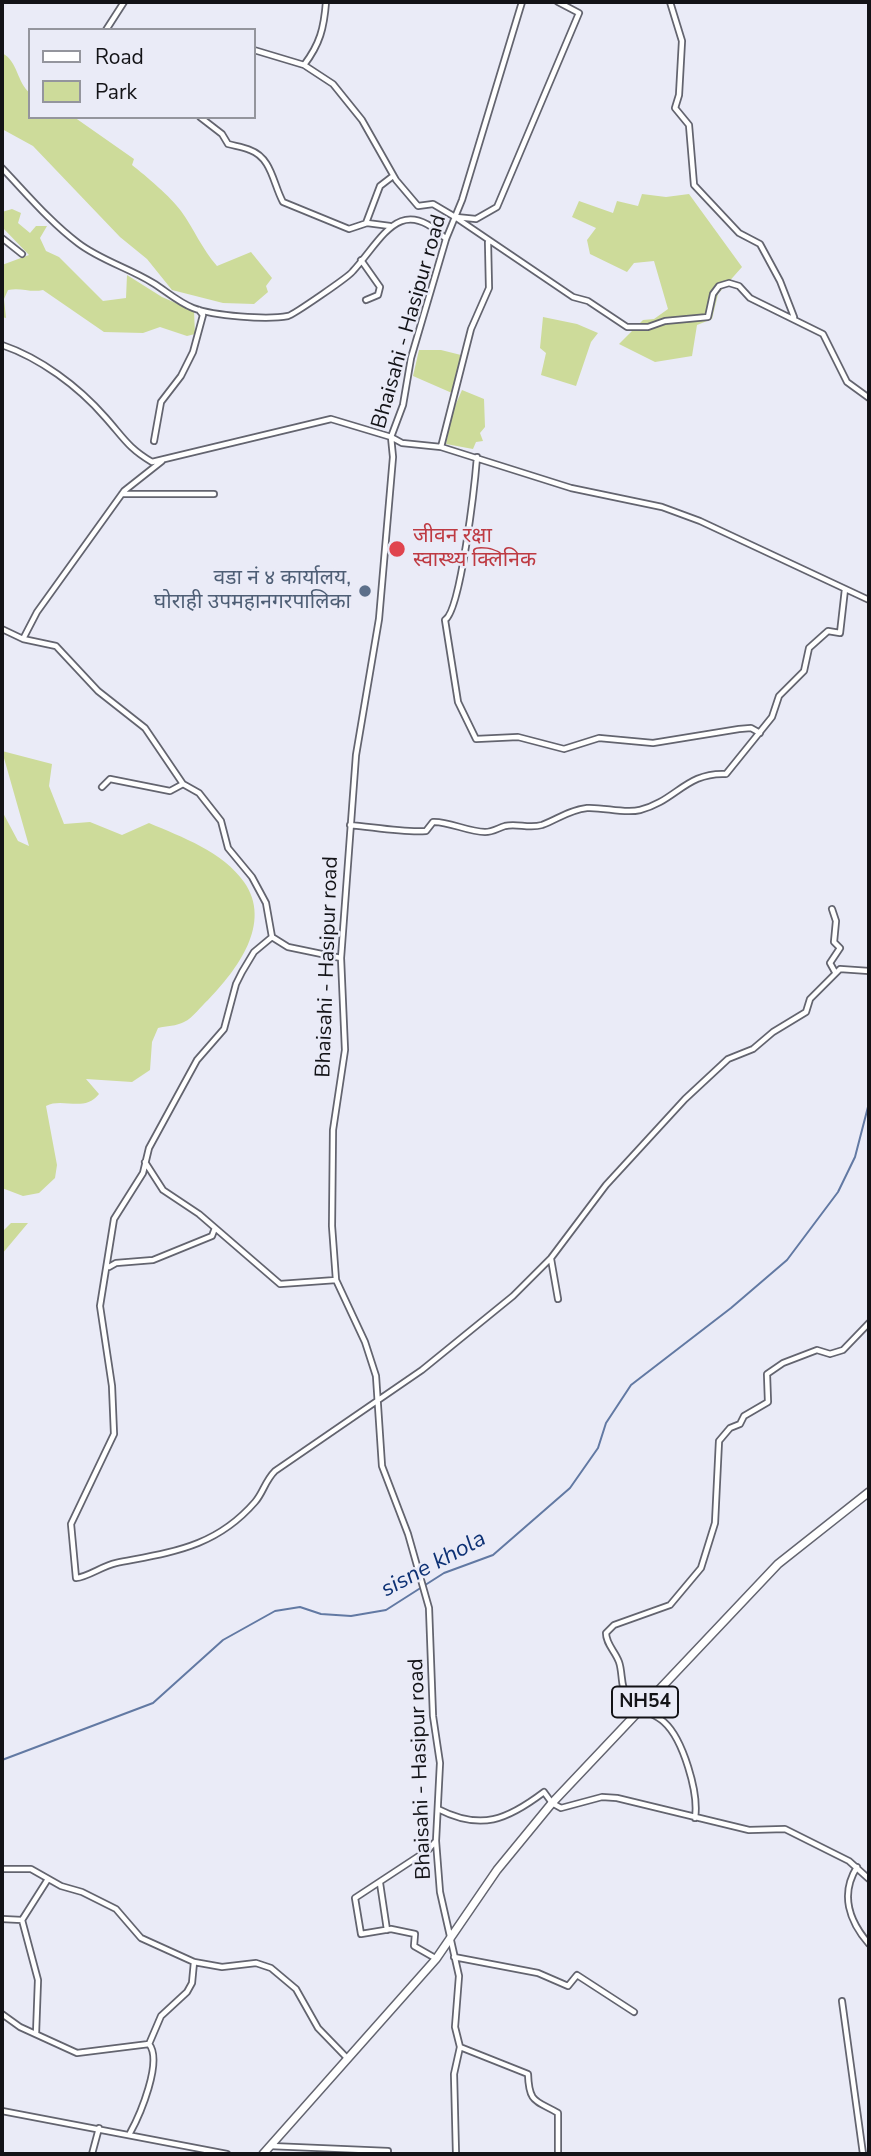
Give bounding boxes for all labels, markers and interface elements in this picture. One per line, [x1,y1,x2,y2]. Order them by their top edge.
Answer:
legend [28,28,256,119]
text: Road [95,43,144,71]
text: Park [95,78,137,106]
street label: Bhaisahi - Hasipur road [367,212,453,432]
place label: जीवन रक्षा स्वास्थ्य क्लिनिक [413,524,536,574]
marker: जीवन रक्षा स्वास्थ्य क्लिनिक [387,539,407,559]
place label: वडा नं ४ कार्यालय, घोराही उपमहानगरपालिका [154,566,351,616]
marker: वडा नं ४ कार्यालय, घोराही उपमहानगरपालिका [357,583,373,599]
street label: Bhaisahi - Hasipur road [312,856,344,1078]
water label: sisne khola [377,1526,491,1604]
street label: Bhaisahi - Hasipur road [405,1658,437,1880]
road number: NH54 [612,1686,678,1718]

